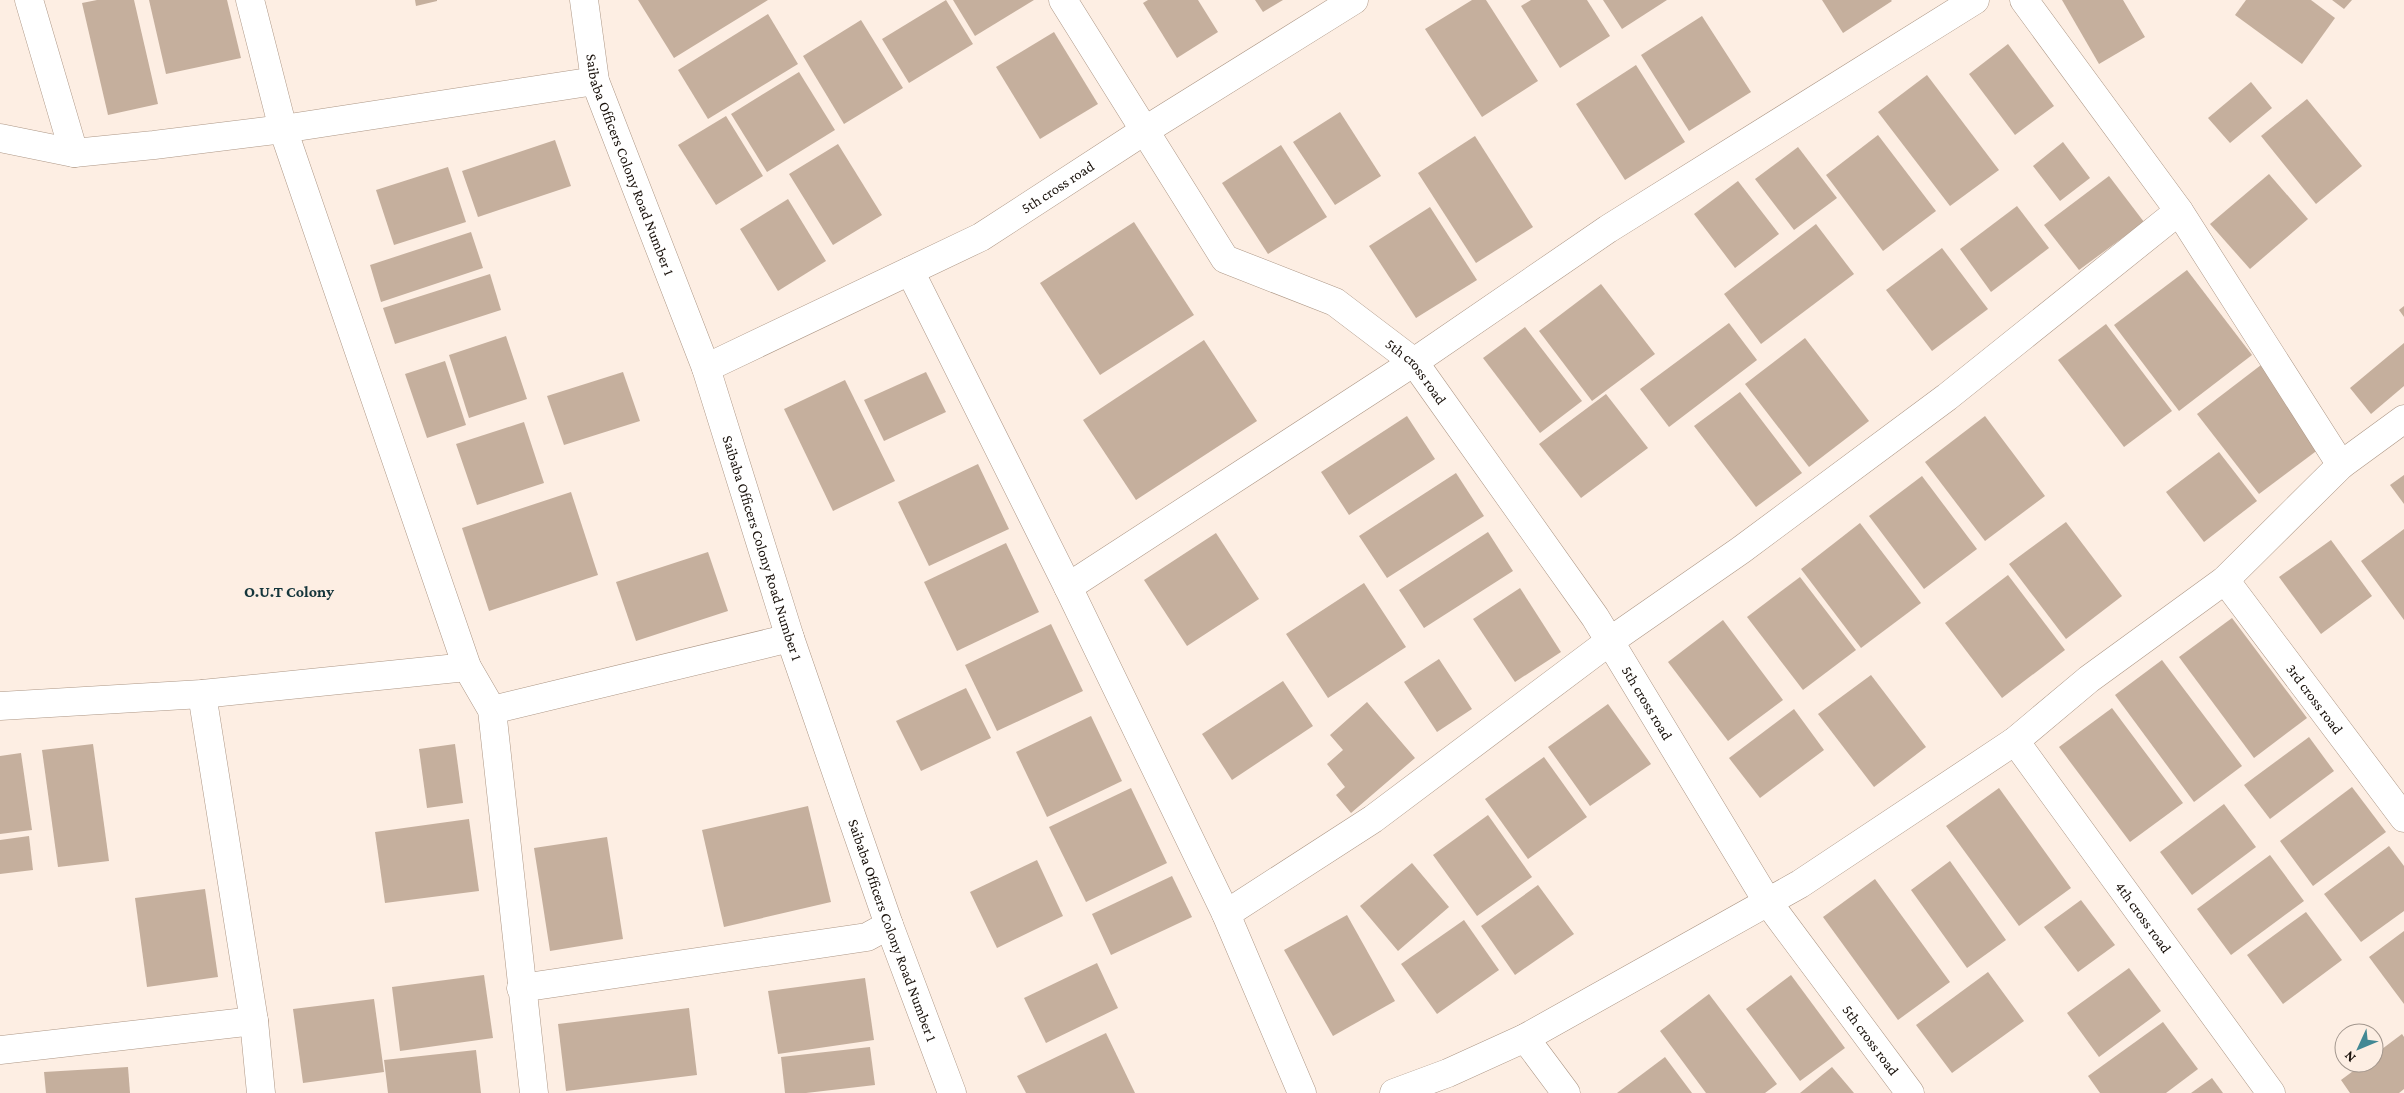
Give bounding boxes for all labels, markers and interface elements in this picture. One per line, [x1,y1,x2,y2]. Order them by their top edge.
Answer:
street label: Saibaba Officers Colony Road Number 1 [583,53,677,278]
street label: 5th cross road [1018,158,1097,217]
street label: 5th cross road [1382,335,1449,407]
street label: Saibaba Officers Colony Road Number 1 [719,433,805,663]
district label: O.U.T Colony [244,583,334,600]
street label: 3rd cross road [2283,661,2346,737]
street label: 5th cross road [1619,663,1676,743]
street label: Saibaba Officers Colony Road Number 1 [845,817,940,1044]
street label: 4th cross road [2112,879,2174,956]
street label: 5th cross road [1839,1002,1902,1078]
north arrow [2334,1023,2384,1073]
text: N [2340,1048,2359,1066]

